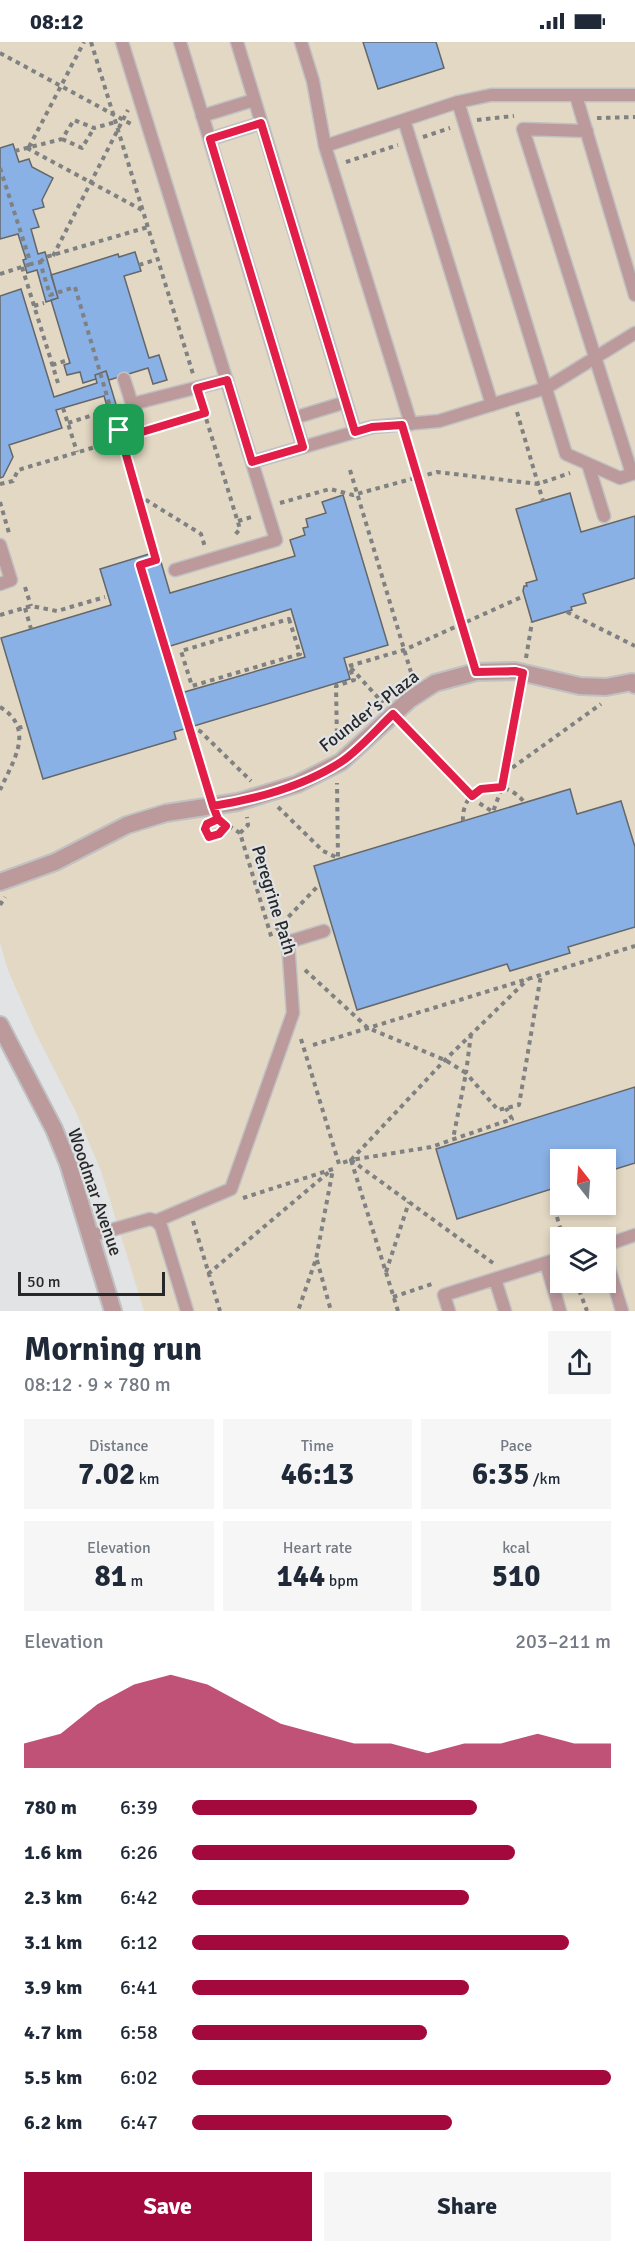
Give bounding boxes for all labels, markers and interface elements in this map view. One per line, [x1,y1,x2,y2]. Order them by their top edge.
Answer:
text: 08:12 [30,8,84,35]
pin [93,404,144,455]
icon: arrive [102,413,135,446]
street label: Founder's Plaza [315,665,423,757]
street label: Peregrine Path [247,843,301,957]
street label: Woodmar Avenue [63,1125,127,1259]
north arrow [550,1149,616,1215]
map controls [550,1149,616,1293]
button: layers [550,1227,616,1293]
scale bar [18,1269,165,1296]
text: 50 m [27,1272,61,1292]
text: Morning run [24,1329,202,1370]
button: share [548,1331,611,1394]
text: 08:12 · 9 × 780 m [24,1372,171,1397]
text: Distance [89,1436,149,1456]
text: Time [301,1436,334,1456]
text: Pace [500,1436,532,1456]
text: 7.02 [78,1456,135,1493]
text: 46:13 [281,1456,354,1493]
text: 6:35 [472,1456,529,1493]
text: km [135,1469,160,1489]
text: /km [529,1469,560,1489]
text: Elevation [87,1538,151,1558]
text: Heart rate [283,1538,352,1558]
text: kcal [502,1538,530,1558]
text: 81 [94,1558,127,1595]
text: 144 [277,1558,325,1595]
text: 510 [492,1558,540,1595]
text: m [127,1571,143,1591]
text: bpm [325,1571,358,1591]
text: Elevation [24,1629,104,1654]
text: 203–211 m [515,1629,611,1654]
text: 780 m [24,1795,77,1820]
text: 6:39 [120,1795,158,1820]
text: 1.6 km [24,1840,82,1865]
text: 6:26 [120,1840,158,1865]
text: 2.3 km [24,1885,82,1910]
text: 6:42 [120,1885,158,1910]
text: 3.1 km [24,1930,82,1955]
text: 6:12 [120,1930,158,1955]
text: 3.9 km [24,1975,82,2000]
text: 6:41 [120,1975,158,2000]
text: 4.7 km [24,2020,82,2045]
text: 6:58 [120,2020,158,2045]
text: 5.5 km [24,2065,82,2090]
text: 6:02 [120,2065,158,2090]
text: 6.2 km [24,2110,82,2135]
text: 6:47 [120,2110,158,2135]
button: Save [24,2172,312,2241]
button: Share [324,2172,611,2241]

